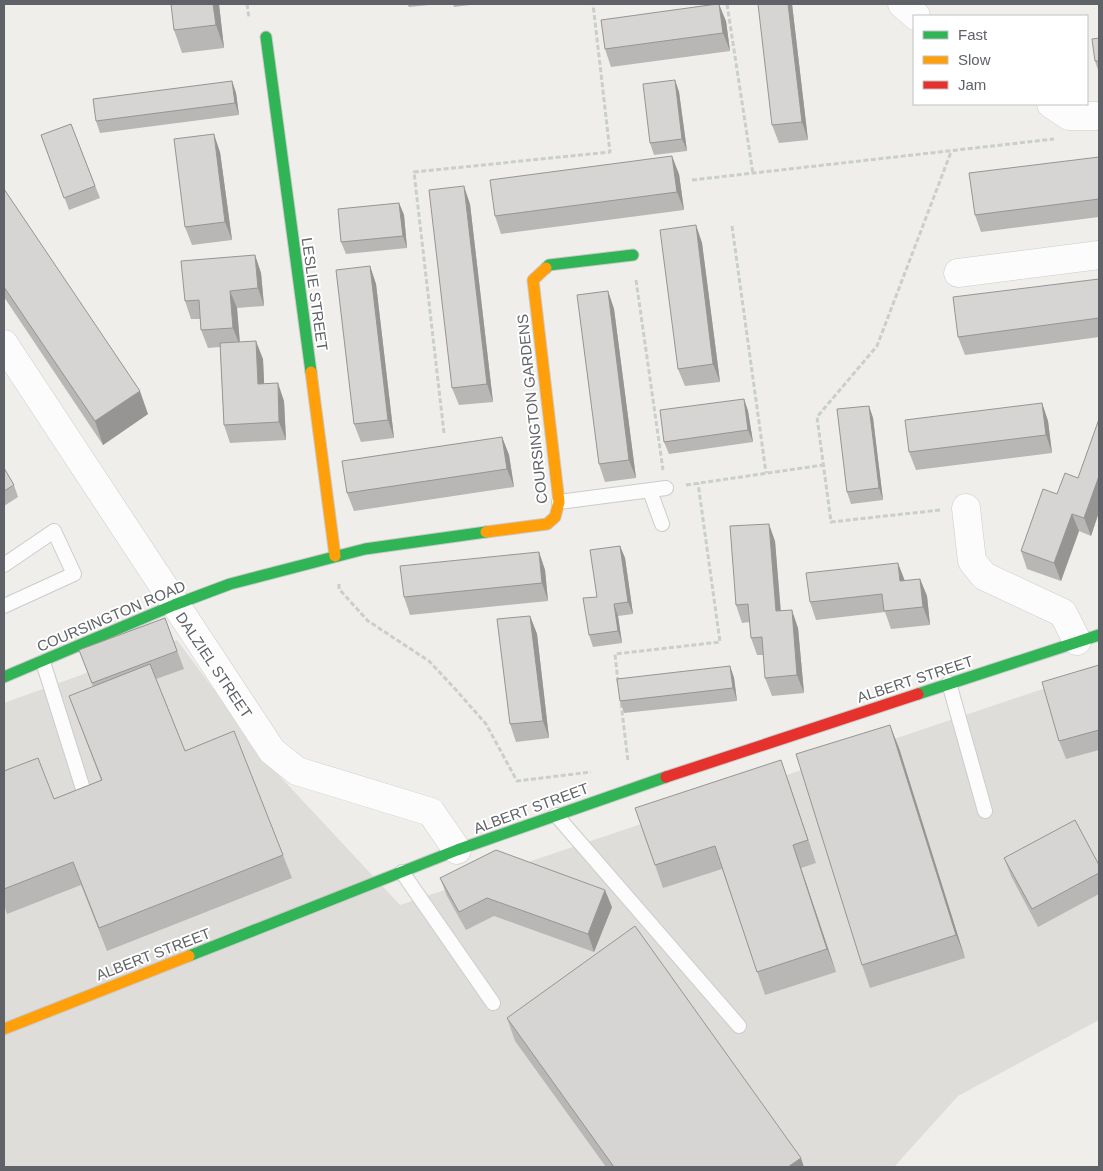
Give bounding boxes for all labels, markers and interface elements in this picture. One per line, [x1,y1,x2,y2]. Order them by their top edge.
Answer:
legend [913,15,1088,105]
text: Fast [958,26,988,43]
text: Slow [958,51,991,68]
text: Jam [958,76,986,93]
street label: LESLIE STREET [299,236,331,352]
street label: COURSINGTON GARDENS [514,313,550,505]
street label: COURSINGTON ROAD [34,577,188,655]
street label: DALZIEL STREET [172,609,256,721]
street label: ALBERT STREET [855,652,975,706]
street label: ALBERT STREET [471,779,591,837]
street label: ALBERT STREET [93,924,213,984]

